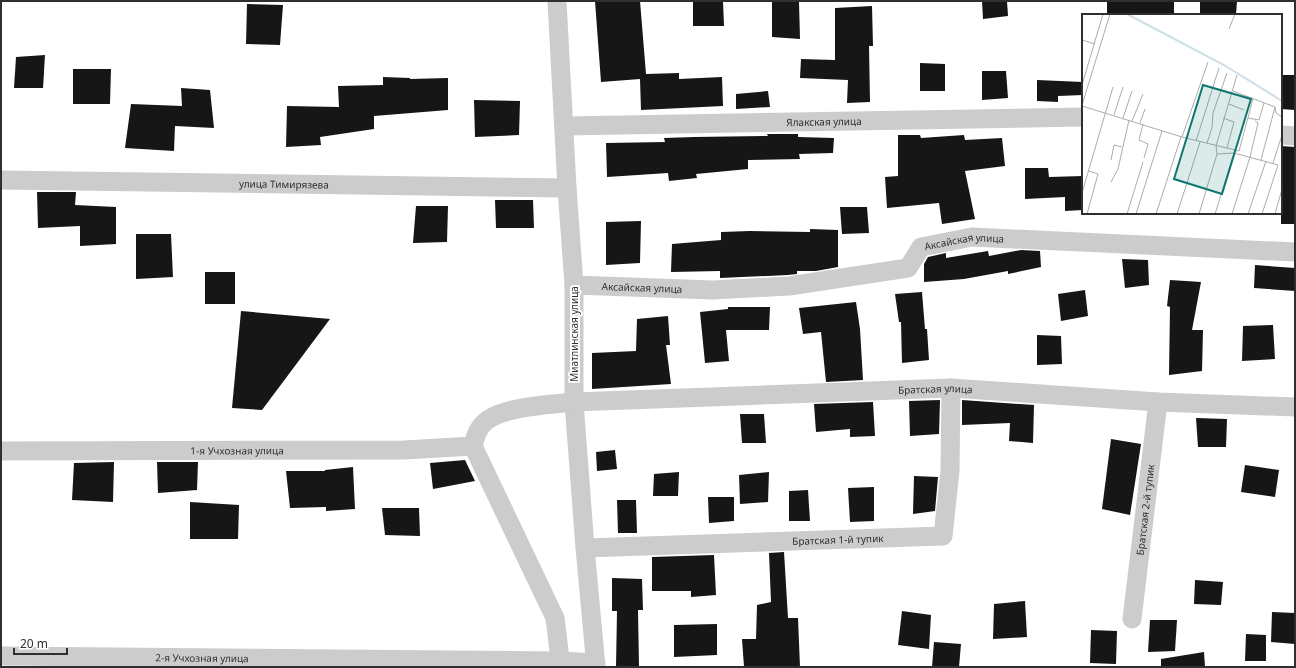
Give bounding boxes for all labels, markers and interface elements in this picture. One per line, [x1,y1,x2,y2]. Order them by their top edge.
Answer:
inset map [1082,14,1282,214]
street label: Ялакская улица [786,114,862,129]
street label: улица Тимирязева [239,176,329,192]
street label: Аксайская улица [923,230,1004,253]
street label: Аксайская улица [601,279,682,296]
street label: Миатлинская улица [567,286,581,382]
street label: Братская улица [898,381,973,397]
street label: 1-я Учхозная улица [190,443,284,458]
street label: Братская 2-й тупик [1133,463,1158,556]
street label: Братская 1-й тупик [792,531,884,548]
scale bar [14,630,67,656]
text: 20 m [20,635,48,652]
street label: 2-я Учхозная улица [155,650,249,665]

